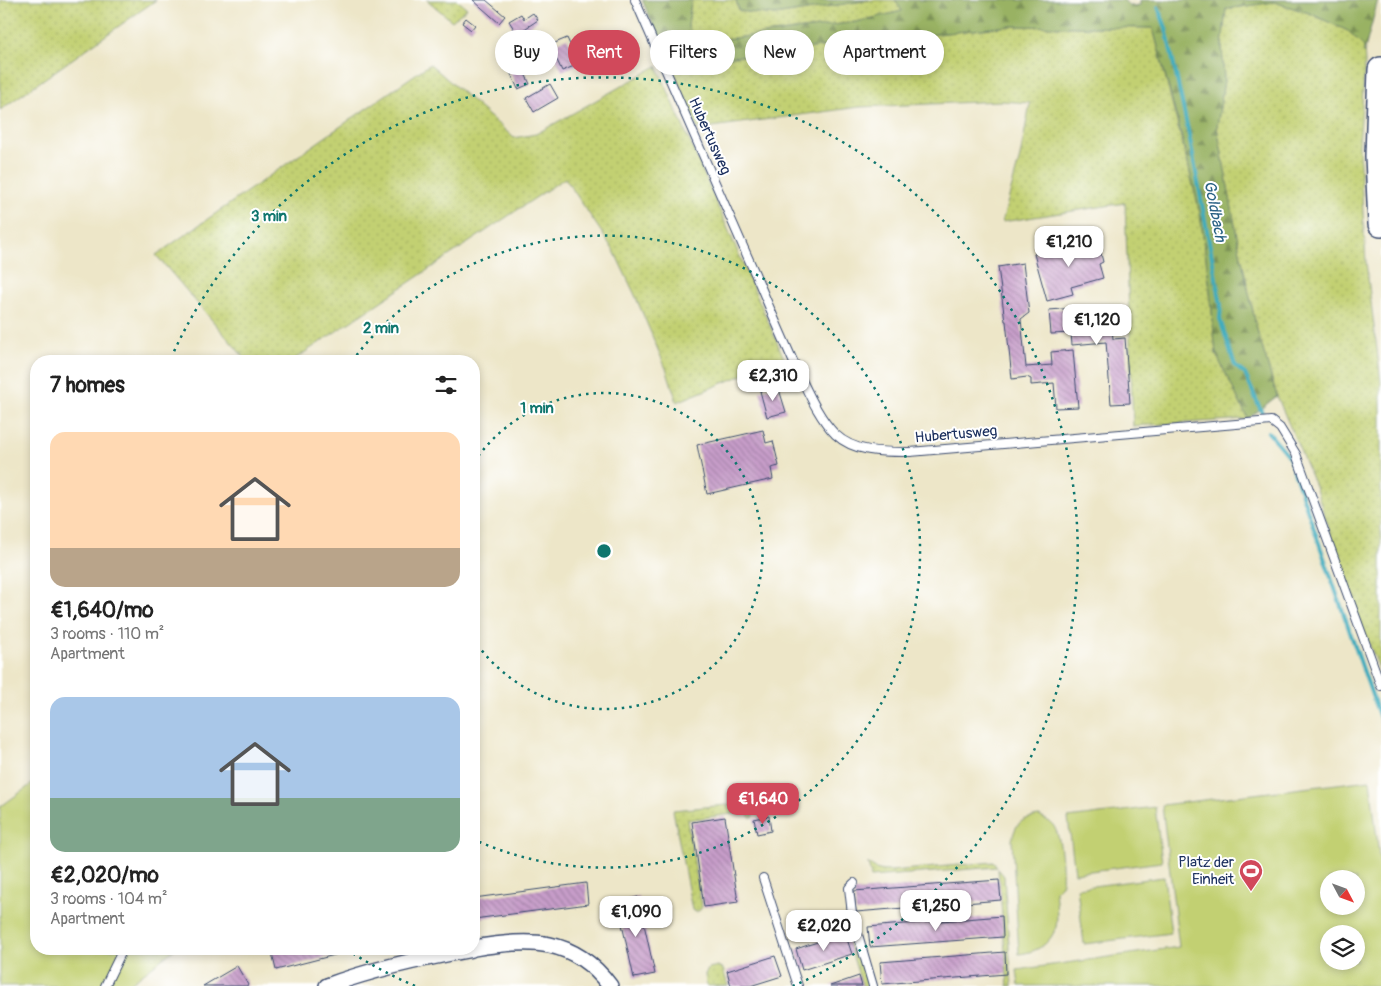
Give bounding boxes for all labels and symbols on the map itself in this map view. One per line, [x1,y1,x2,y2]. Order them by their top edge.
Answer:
street label: Hubertusweg [684,95,735,178]
water label: Goldbach [1199,179,1231,245]
text: 3 min [251,207,287,226]
pin: €1,210 [1028,226,1110,268]
pin: €1,120 [1056,304,1138,346]
text: 2 min [363,319,399,338]
pin: €2,310 [732,360,814,402]
text: 1 min [520,399,554,418]
street label: Hubertusweg [914,421,998,448]
centre of rings [595,542,613,560]
pin: €1,640 [722,782,804,825]
place label: Platz der Einheit [1178,853,1235,889]
sports icon: Platz der Einheit [1238,858,1264,892]
north arrow [1320,870,1365,915]
pin: €1,250 [895,890,977,932]
pin: €1,090 [595,896,677,938]
pin: €2,020 [783,910,865,952]

